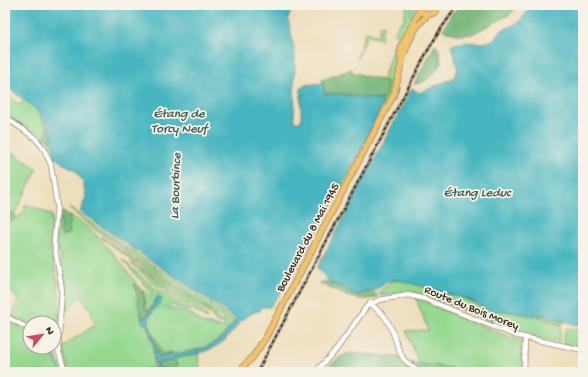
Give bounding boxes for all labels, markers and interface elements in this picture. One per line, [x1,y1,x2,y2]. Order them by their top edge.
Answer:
water label: Étang de Torcy Neuf [151,107,209,137]
water label: La Bourbince [168,151,185,219]
street label: Boulevard du 8 Mai 1945 [274,181,343,296]
water label: Étang Leduc [444,186,512,201]
street label: Route du Bois Morey [422,283,521,334]
north arrow [22,315,62,355]
text: N [42,325,56,337]

